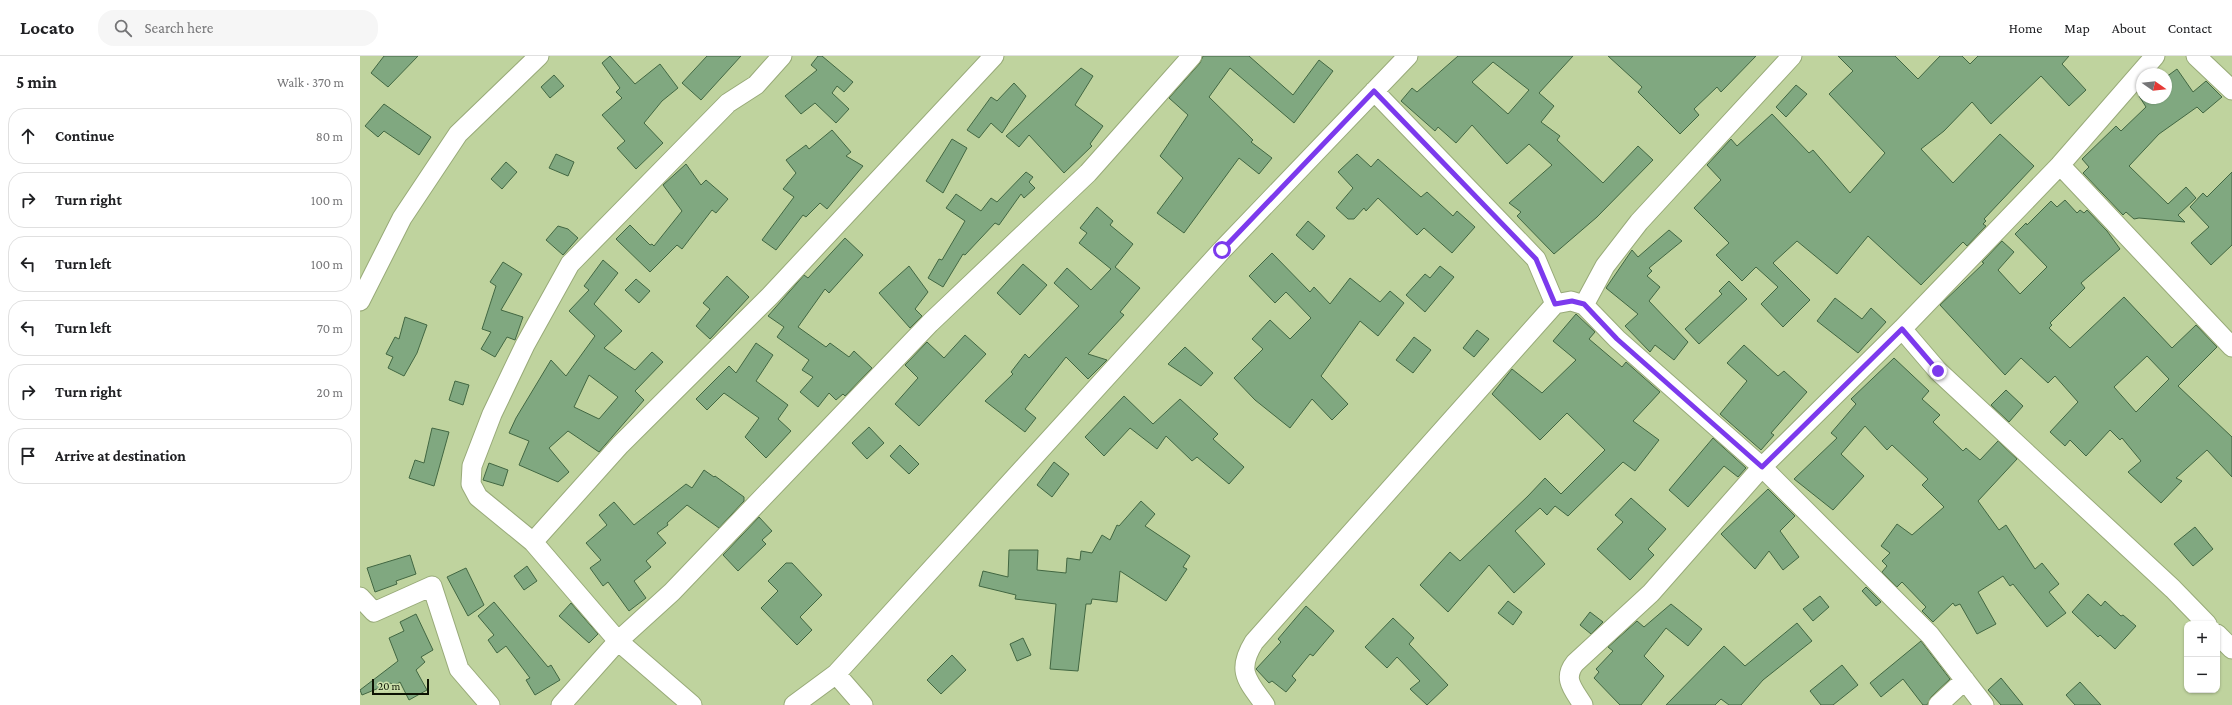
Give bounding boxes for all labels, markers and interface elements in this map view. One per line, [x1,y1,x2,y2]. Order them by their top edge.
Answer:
search box [98,10,378,46]
text: Locato [20,17,74,38]
icon: search [112,17,134,39]
text: Search here [144,20,213,36]
text: Home [2009,20,2042,36]
text: Map [2064,20,2090,36]
text: About [2112,20,2146,36]
text: Contact [2168,20,2212,36]
north arrow [2136,68,2172,104]
text: 5 min [16,73,57,92]
text: Walk · 370 m [277,75,344,90]
icon: ahead [17,125,39,147]
text: Continue [55,128,114,144]
text: 80 m [316,129,343,144]
icon: right [17,189,39,211]
text: Turn right [55,192,122,208]
text: 100 m [311,193,343,208]
route start [1213,241,1231,259]
icon: left [17,253,39,275]
text: Turn left [55,256,111,272]
text: 100 m [311,257,343,272]
icon: left [17,317,39,339]
text: Turn left [55,320,111,336]
text: 70 m [317,321,343,336]
route end [1929,362,1947,380]
icon: right [17,381,39,403]
text: Turn right [55,384,122,400]
text: 20 m [317,385,343,400]
icon: arrive [17,445,39,467]
text: Arrive at destination [55,448,186,464]
map controls [2184,621,2220,693]
button: + [2184,621,2220,657]
button: − [2184,657,2220,693]
scale bar [372,677,429,696]
text: 20 m [378,680,400,692]

